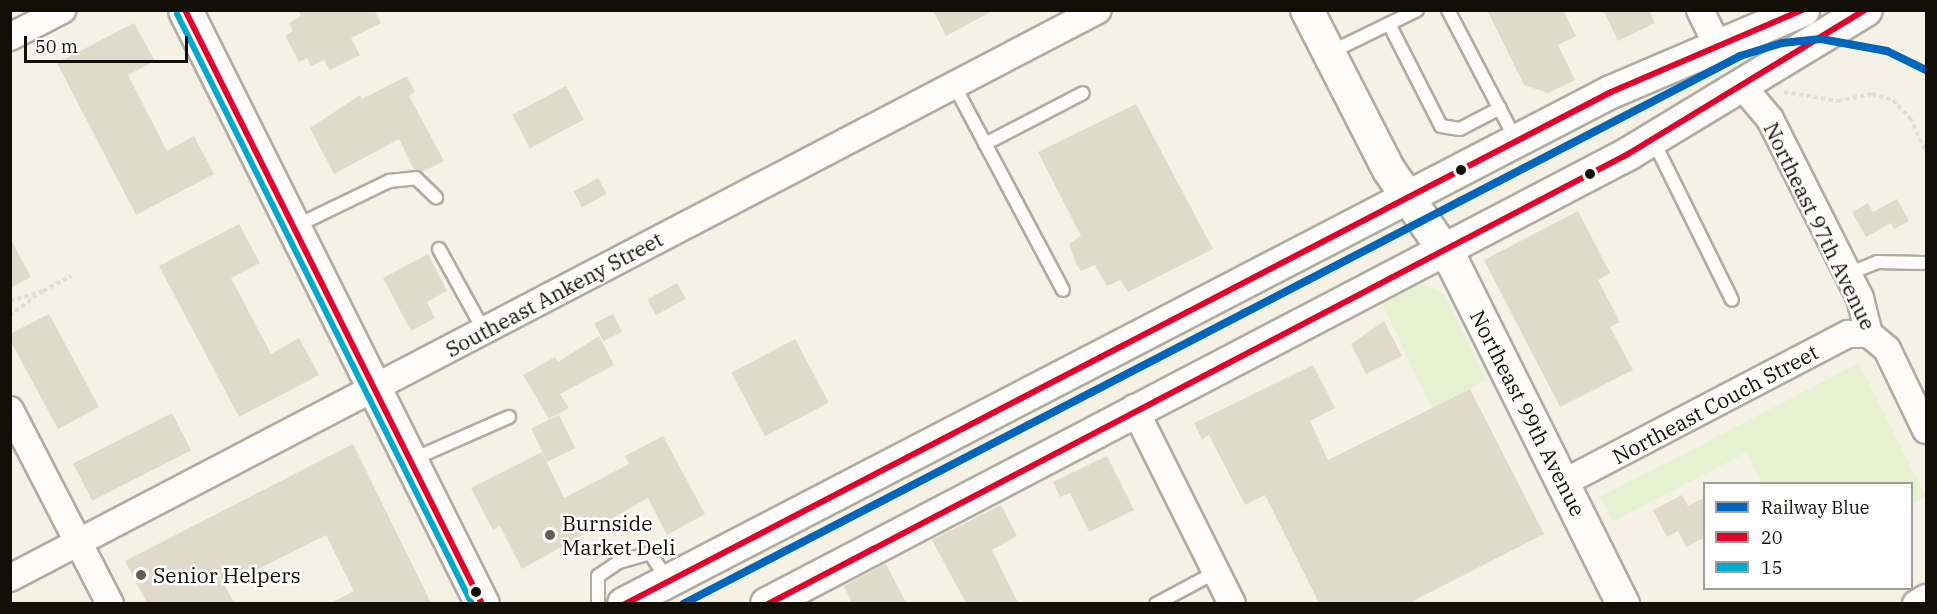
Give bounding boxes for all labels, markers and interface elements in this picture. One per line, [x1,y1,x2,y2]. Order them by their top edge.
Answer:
scale bar [27,24,190,62]
text: 50 m [35,35,78,58]
street label: Northeast 97th Avenue [1759,118,1881,334]
unlabelled marker [1455,164,1467,176]
unlabelled marker [1584,168,1596,180]
street label: Southeast Ankeny Street [441,226,667,362]
street label: Northeast 99th Avenue [1465,306,1591,520]
street label: Northeast Couch Street [1608,339,1822,469]
legend [1703,482,1913,590]
text: Railway Blue [1761,496,1870,519]
place label: Burnside Market Deli [562,510,676,560]
text: 20 [1761,526,1783,549]
marker: Burnside Market Deli [543,528,557,542]
text: 15 [1761,556,1783,579]
place label: Senior Helpers [153,562,301,588]
marker: Senior Helpers [134,568,148,582]
unlabelled marker [470,586,482,598]

